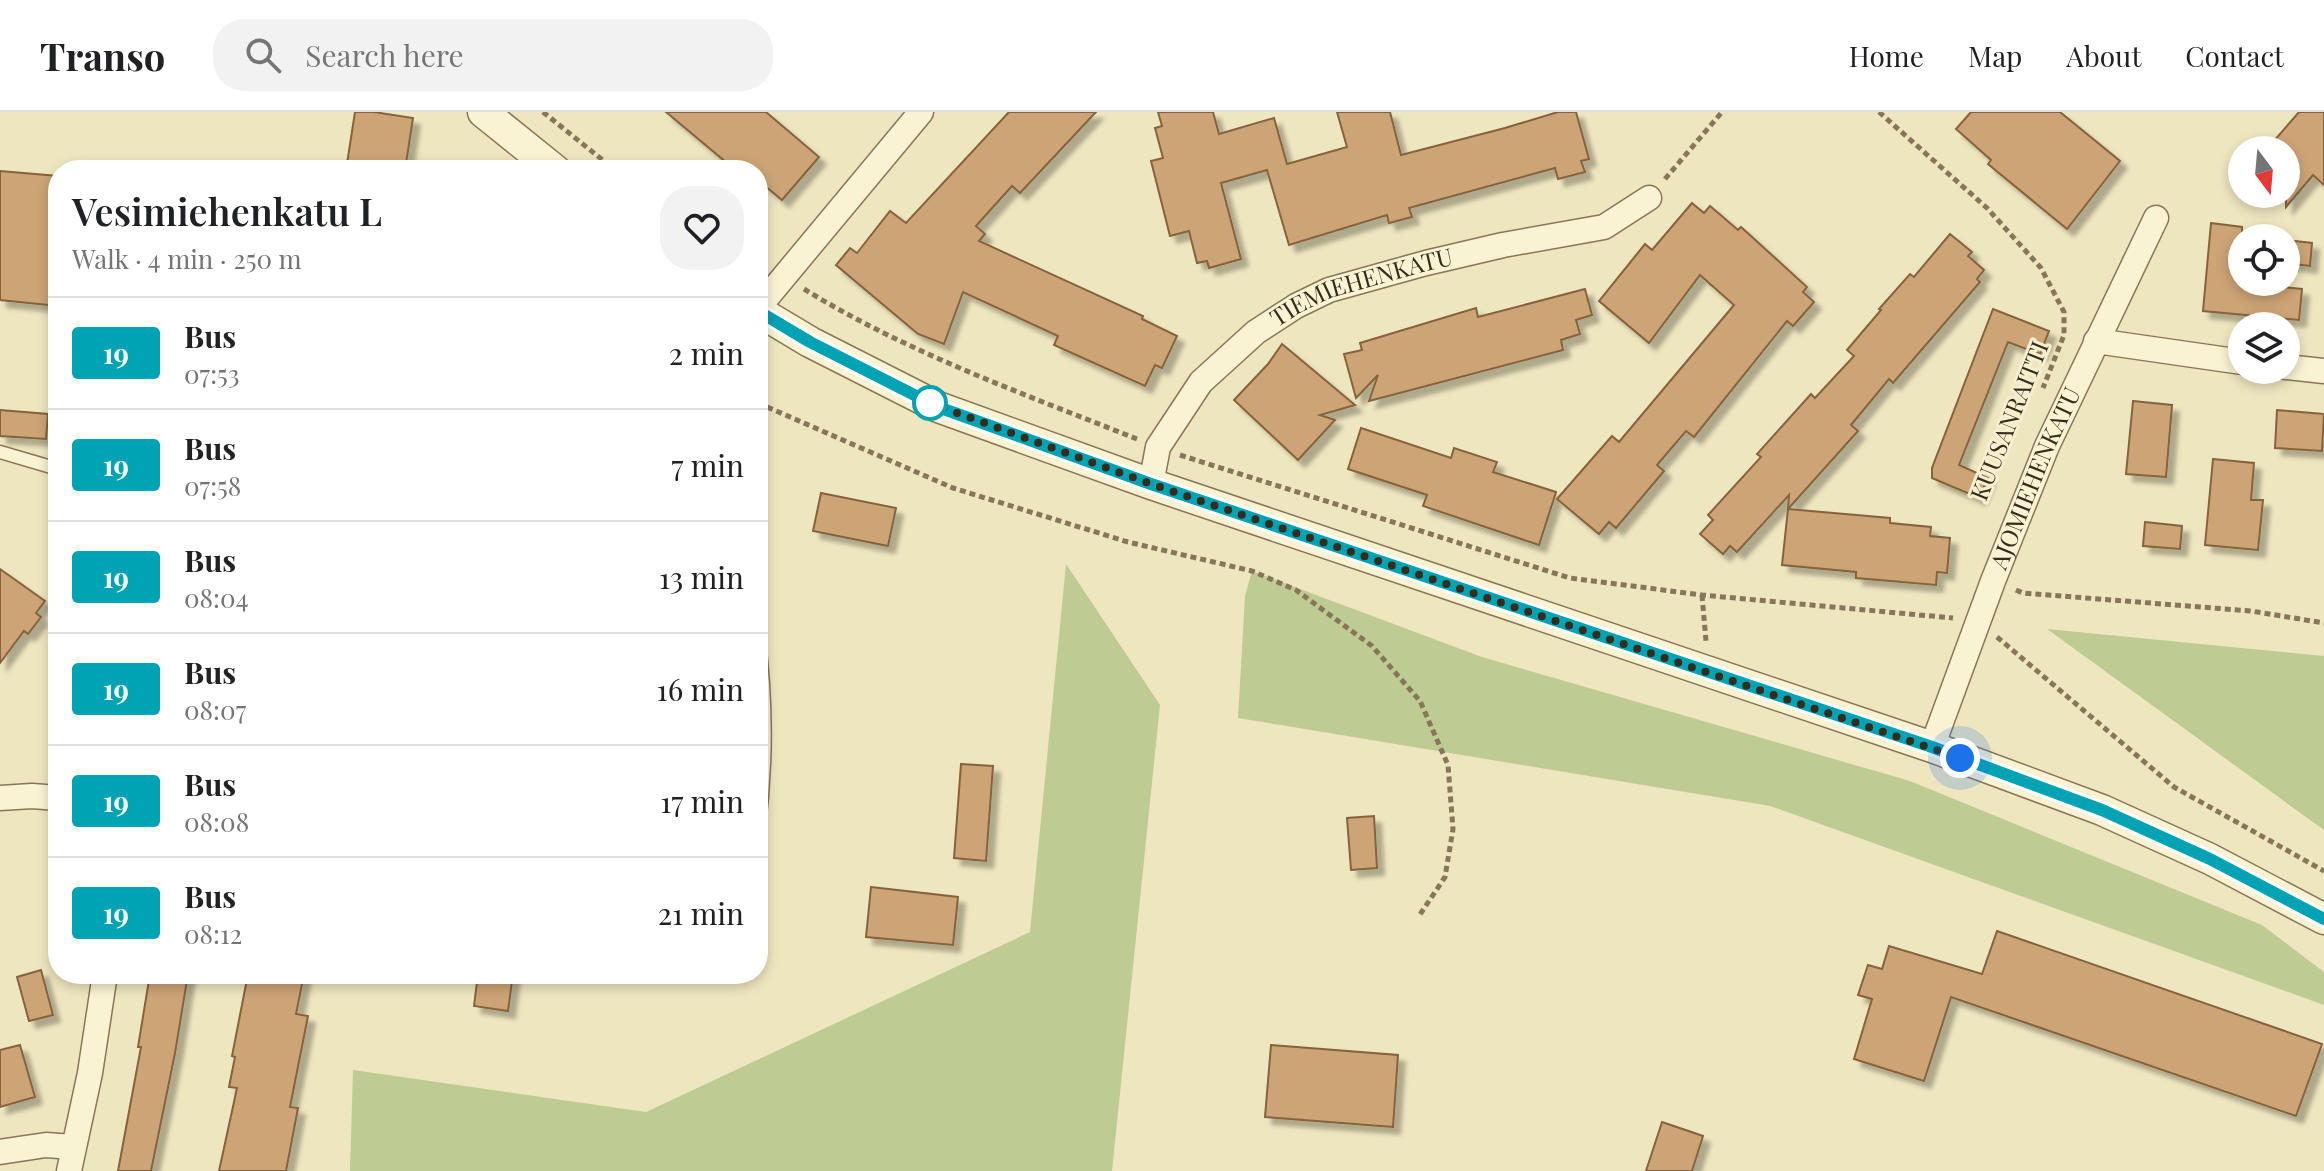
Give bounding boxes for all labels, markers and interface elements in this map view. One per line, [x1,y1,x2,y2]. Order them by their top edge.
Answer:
search box [213,19,773,91]
text: Transo [40,30,165,81]
icon: search [241,33,285,77]
text: Search here [305,35,464,75]
text: Home [1849,37,1924,74]
text: Map [1968,37,2022,74]
text: About [2066,37,2141,74]
text: Contact [2185,37,2284,74]
north arrow [2228,136,2300,208]
map controls [2228,136,2300,384]
text: Vesimiehenkatu L [72,185,382,236]
button: heart [660,186,744,270]
button: locate [2228,224,2300,296]
street label: TIEMIEHENKATU [1263,239,1456,333]
text: Walk · 4 min · 250 m [72,241,302,276]
button: layers [2228,312,2300,384]
text: Bus [184,316,236,356]
text: 2 min [669,333,744,373]
text: 19 [103,334,129,371]
street label: KUUSANRAITTI [1962,336,2055,505]
text: 07:53 [184,356,240,391]
street label: AJOMIEHENKATU [1981,381,2087,574]
unlabelled marker [913,386,947,420]
text: Bus [184,428,236,468]
text: 7 min [671,445,744,485]
text: 19 [103,446,129,483]
text: 07:58 [184,468,241,503]
text: Bus [184,540,236,580]
text: 13 min [659,557,744,597]
text: 19 [103,558,129,595]
text: 08:04 [184,580,248,615]
text: Bus [184,652,236,692]
text: 16 min [657,669,744,709]
text: 19 [103,670,129,707]
text: 08:07 [184,692,246,727]
your location [1940,738,1980,778]
text: Bus [184,764,236,804]
text: 17 min [660,781,744,821]
text: 19 [103,782,129,819]
text: 08:08 [184,804,249,839]
text: Bus [184,876,236,916]
text: 21 min [658,893,744,933]
text: 19 [103,894,129,931]
text: 08:12 [184,916,242,951]

